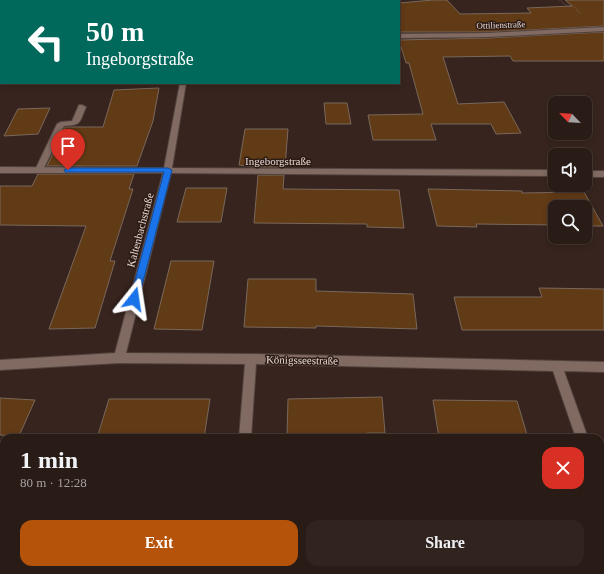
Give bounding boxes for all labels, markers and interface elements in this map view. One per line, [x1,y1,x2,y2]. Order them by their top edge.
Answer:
icon: left [20,16,72,68]
text: 50 m [86,16,144,47]
street label: Ottilienstraße [476,19,526,31]
text: Ingeborgstraße [86,49,194,69]
north arrow [548,96,592,140]
map controls [548,96,592,244]
pin [51,129,85,170]
icon: arrive [57,135,79,157]
button: sound [548,148,592,192]
street label: Ingeborgstraße [245,155,311,167]
street label: Kaltenbachstraße [124,191,156,268]
button: search [548,200,592,244]
position arrow [113,278,155,320]
street label: Königsseestraße [266,353,338,367]
text: 1 min [20,447,78,473]
button: close [542,447,584,489]
text: 80 m · 12:28 [20,475,87,490]
button: Exit [20,520,298,566]
button: Share [306,520,584,566]

